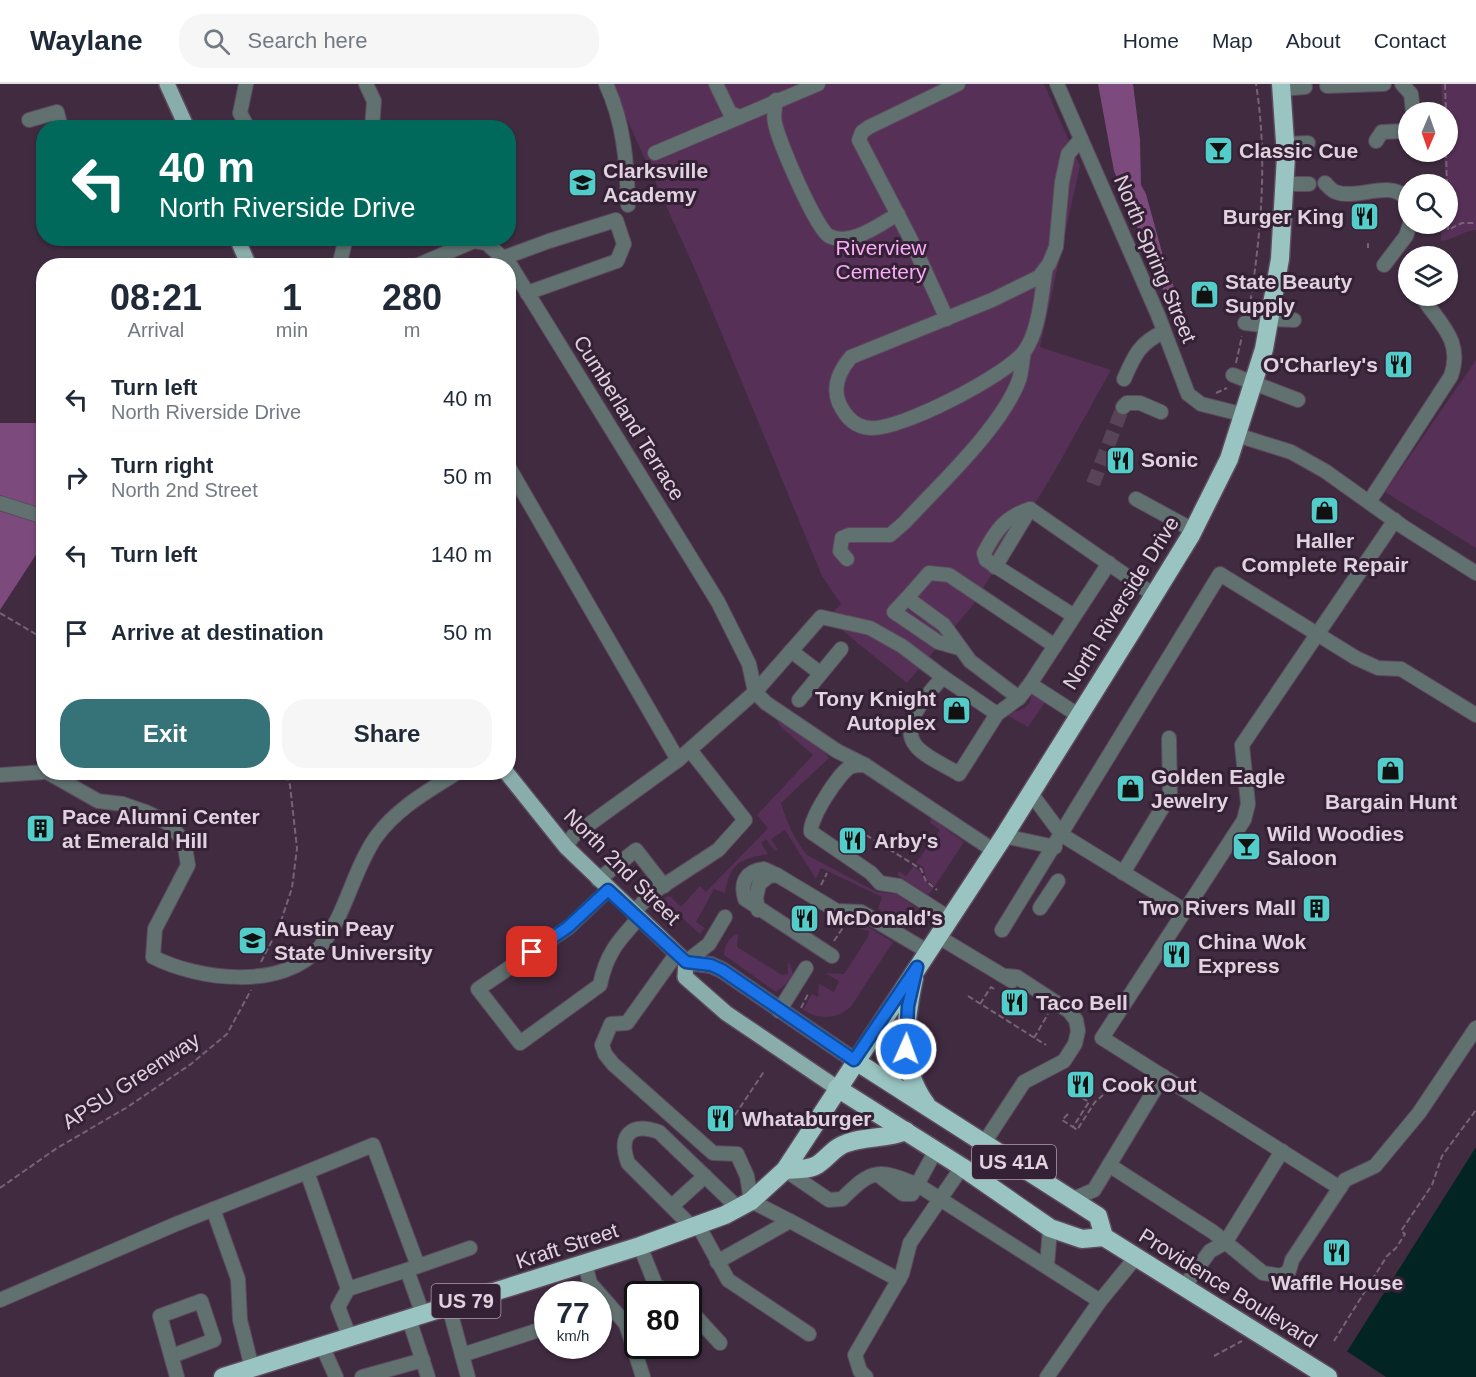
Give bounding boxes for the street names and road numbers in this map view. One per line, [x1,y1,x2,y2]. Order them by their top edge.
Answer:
street label: North Spring Street [1110,172,1201,346]
street label: Cumberland Terrace [569,331,689,504]
street label: North Riverside Drive [1058,512,1183,693]
street label: North 2nd Street [560,804,685,929]
street label: APSU Greenway [58,1027,204,1133]
road number: US 41A [972,1145,1056,1179]
street label: Kraft Street [513,1218,621,1273]
street label: Providence Boulevard [1135,1223,1321,1352]
road number: US 79 [432,1284,500,1318]

